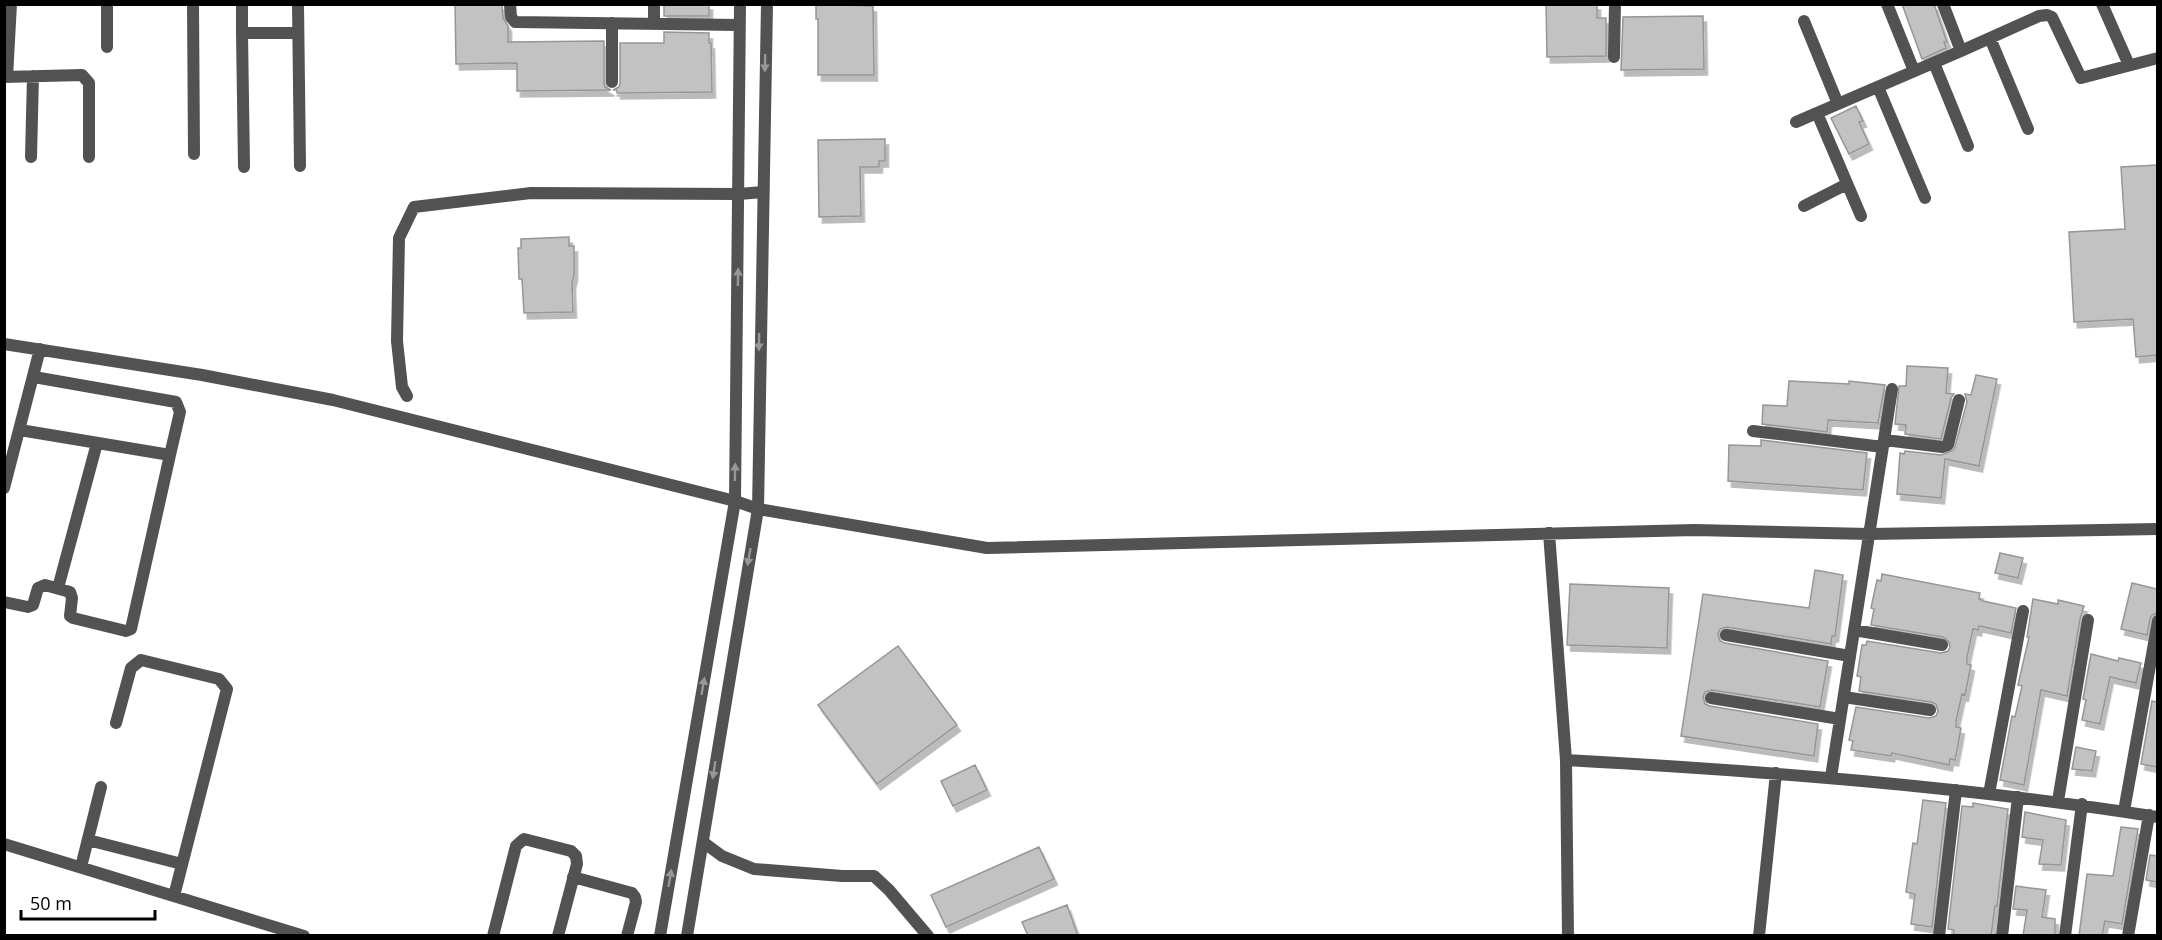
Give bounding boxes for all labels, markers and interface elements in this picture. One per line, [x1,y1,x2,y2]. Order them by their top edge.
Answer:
one-way arrow [760,53,770,72]
one-way arrow [733,268,743,287]
one-way arrow [755,332,764,351]
one-way arrow [730,463,740,482]
one-way arrow [744,548,753,567]
one-way arrow [699,676,708,695]
one-way arrow [710,761,719,780]
one-way arrow [666,868,675,887]
scale bar [21,883,154,921]
text: 50 m [30,891,72,915]

